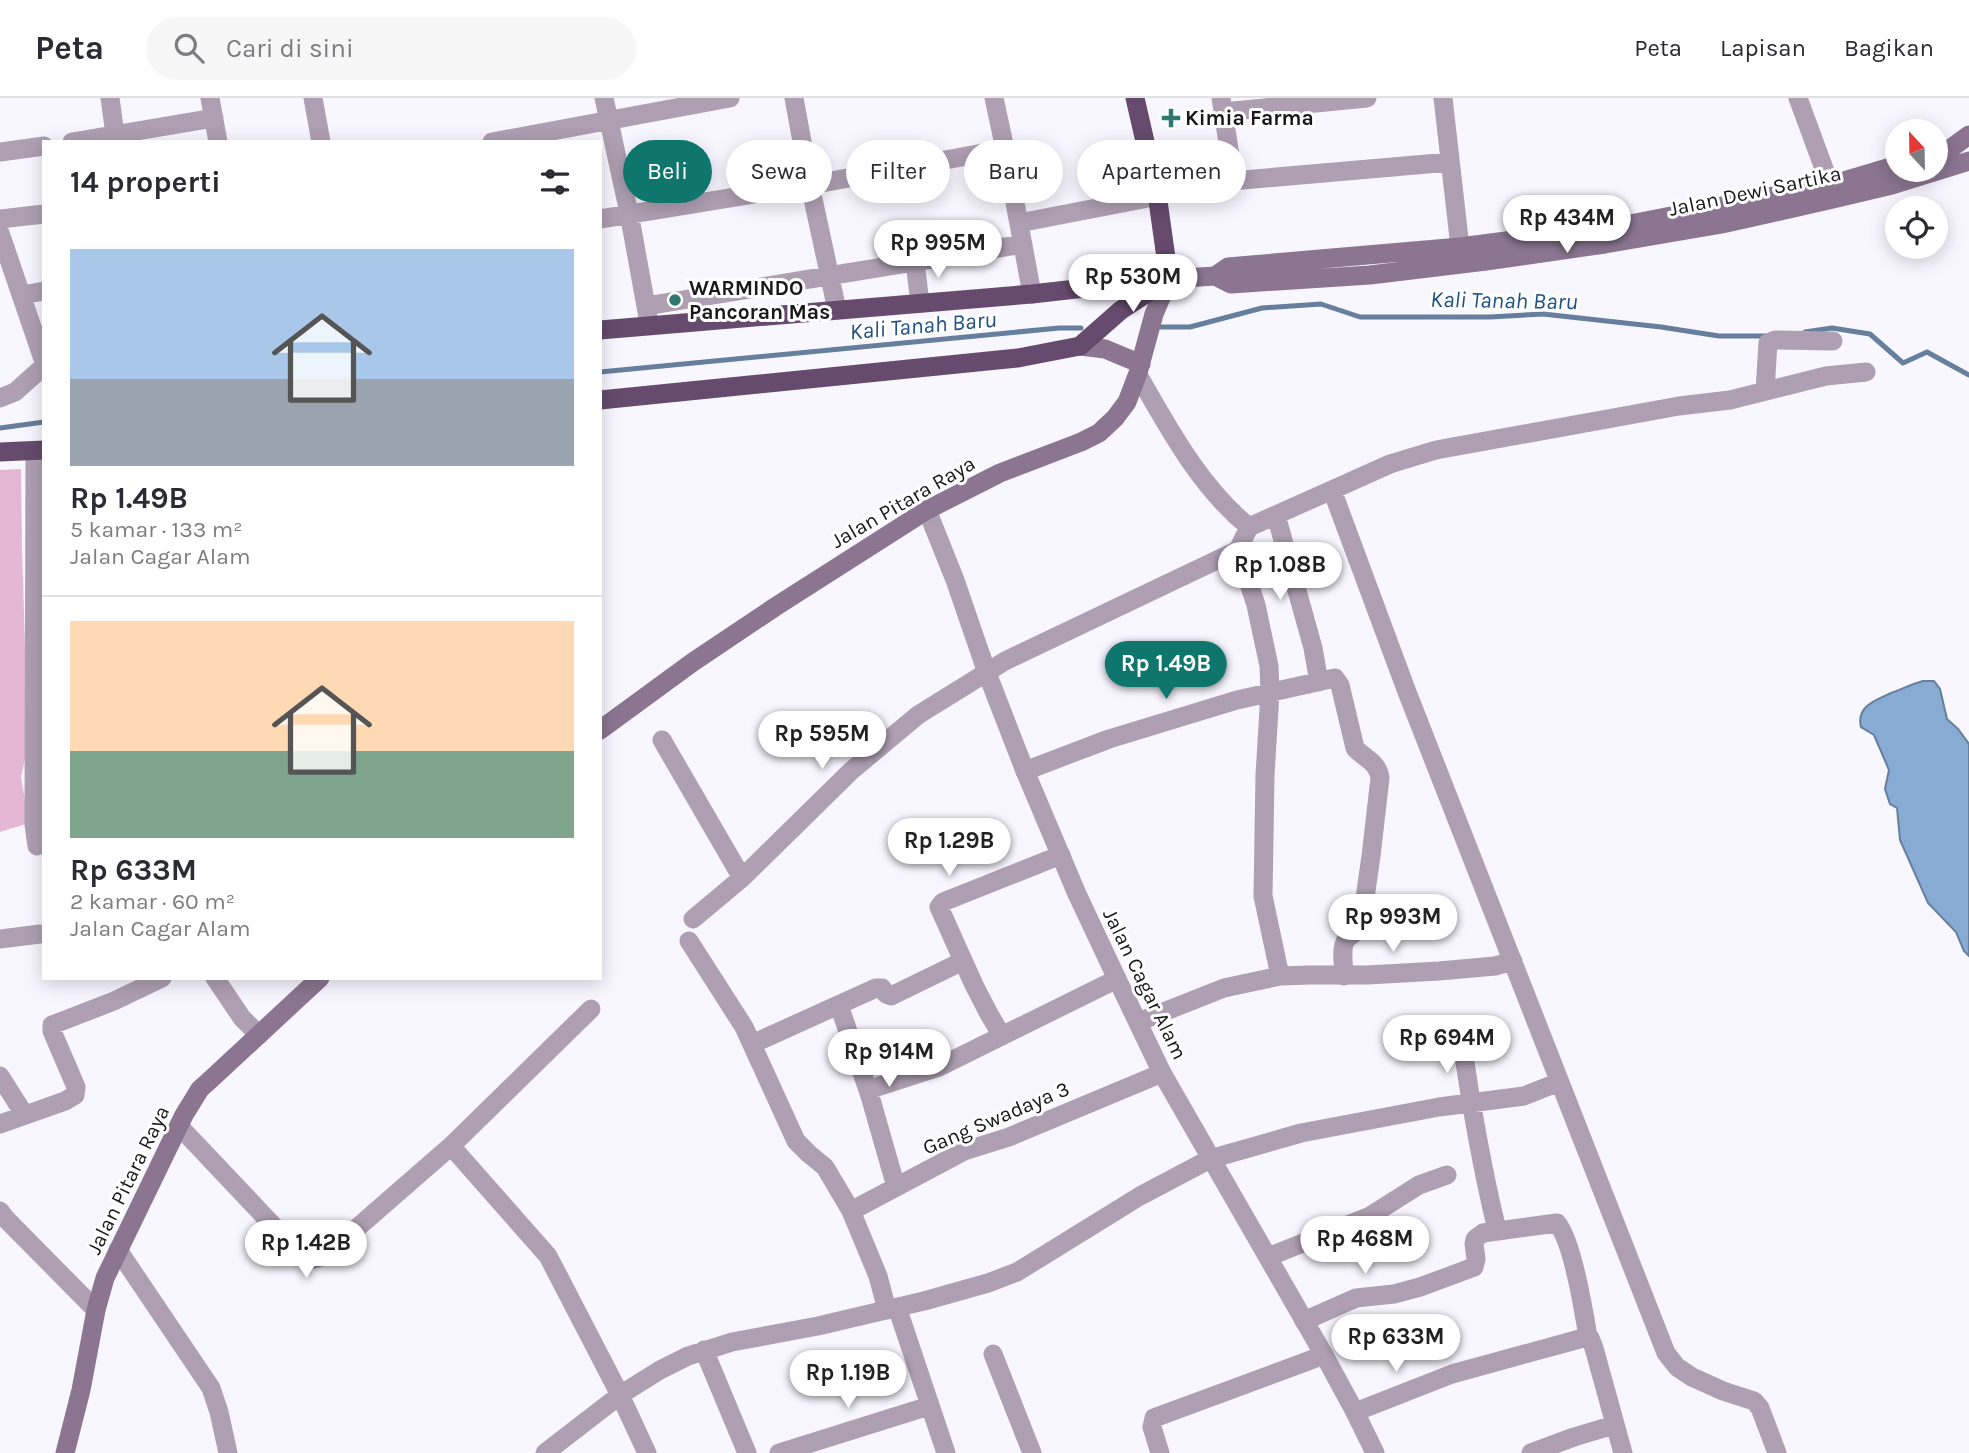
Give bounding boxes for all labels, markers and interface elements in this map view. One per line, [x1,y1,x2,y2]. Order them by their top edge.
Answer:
search box [146,17,636,80]
text: Peta [35,29,104,67]
icon: search [170,29,208,67]
text: Cari di sini [226,33,354,64]
text: Peta [1634,34,1682,62]
text: Lapisan [1720,34,1806,62]
text: Bagikan [1844,34,1934,62]
place label: Kimia Farma [1185,106,1314,130]
marker: Kimia Farma [1163,110,1179,126]
north arrow [1885,119,1948,182]
map controls [1885,119,1948,259]
chip: Beli [623,140,712,203]
chip: Sewa [726,140,832,203]
chip: Filter [846,140,950,203]
chip: Baru [964,140,1063,203]
chip: Apartemen [1077,140,1246,203]
street label: Jalan Dewi Sartika [1667,161,1843,221]
icon: filters [536,163,574,201]
text: 14 properti [70,164,221,200]
pin: Rp 434M [1502,195,1632,255]
button: locate [1885,196,1948,259]
text: Rp 434M [1519,204,1615,231]
pin: Rp 995M [873,220,1003,280]
text: Rp 995M [890,229,986,256]
pin: Rp 530M [1068,254,1198,314]
text: Rp 530M [1084,263,1182,290]
place label: WARMINDO Pancoran Mas [689,276,830,324]
water label: Kali Tanah Baru [1430,286,1578,315]
marker: WARMINDO Pancoran Mas [667,292,683,308]
icon: home [259,295,385,421]
water label: Kali Tanah Baru [848,306,998,345]
street label: Jalan Pitara Raya [827,451,979,553]
text: Rp 1.49B [70,480,188,516]
text: 5 kamar · 133 m² [70,516,243,543]
pin: Rp 1.08B [1208,542,1352,602]
text: Jalan Cagar Alam [70,543,250,570]
text: Rp 1.08B [1234,551,1326,578]
pin: Rp 1.49B [1094,642,1238,701]
text: Rp 1.49B [1121,650,1211,677]
icon: home [259,667,385,793]
pin: Rp 595M [757,712,887,771]
text: Rp 595M [774,720,870,747]
pin: Rp 1.29B [877,818,1021,878]
text: Rp 1.29B [904,827,994,854]
text: Rp 633M [70,852,197,888]
text: 2 kamar · 60 m² [70,888,235,915]
pin: Rp 993M [1328,894,1458,954]
text: Rp 993M [1344,903,1442,930]
street label: Jalan Cagar Alam [1098,905,1192,1063]
text: Jalan Cagar Alam [70,915,250,942]
pin: Rp 694M [1382,1016,1512,1075]
text: Rp 694M [1399,1024,1495,1051]
pin: Rp 914M [824,1030,954,1089]
text: Rp 914M [844,1038,934,1065]
street label: Gang Swadaya 3 [919,1076,1073,1160]
street label: Jalan Pitara Raya [82,1102,174,1258]
pin: Rp 468M [1300,1216,1430,1276]
pin: Rp 1.42B [234,1220,378,1280]
text: Rp 468M [1316,1225,1414,1252]
text: Rp 1.42B [261,1229,351,1256]
pin: Rp 633M [1331,1314,1461,1374]
text: Rp 633M [1347,1323,1445,1350]
pin: Rp 1.19B [776,1350,920,1410]
text: Rp 1.19B [806,1359,890,1386]

